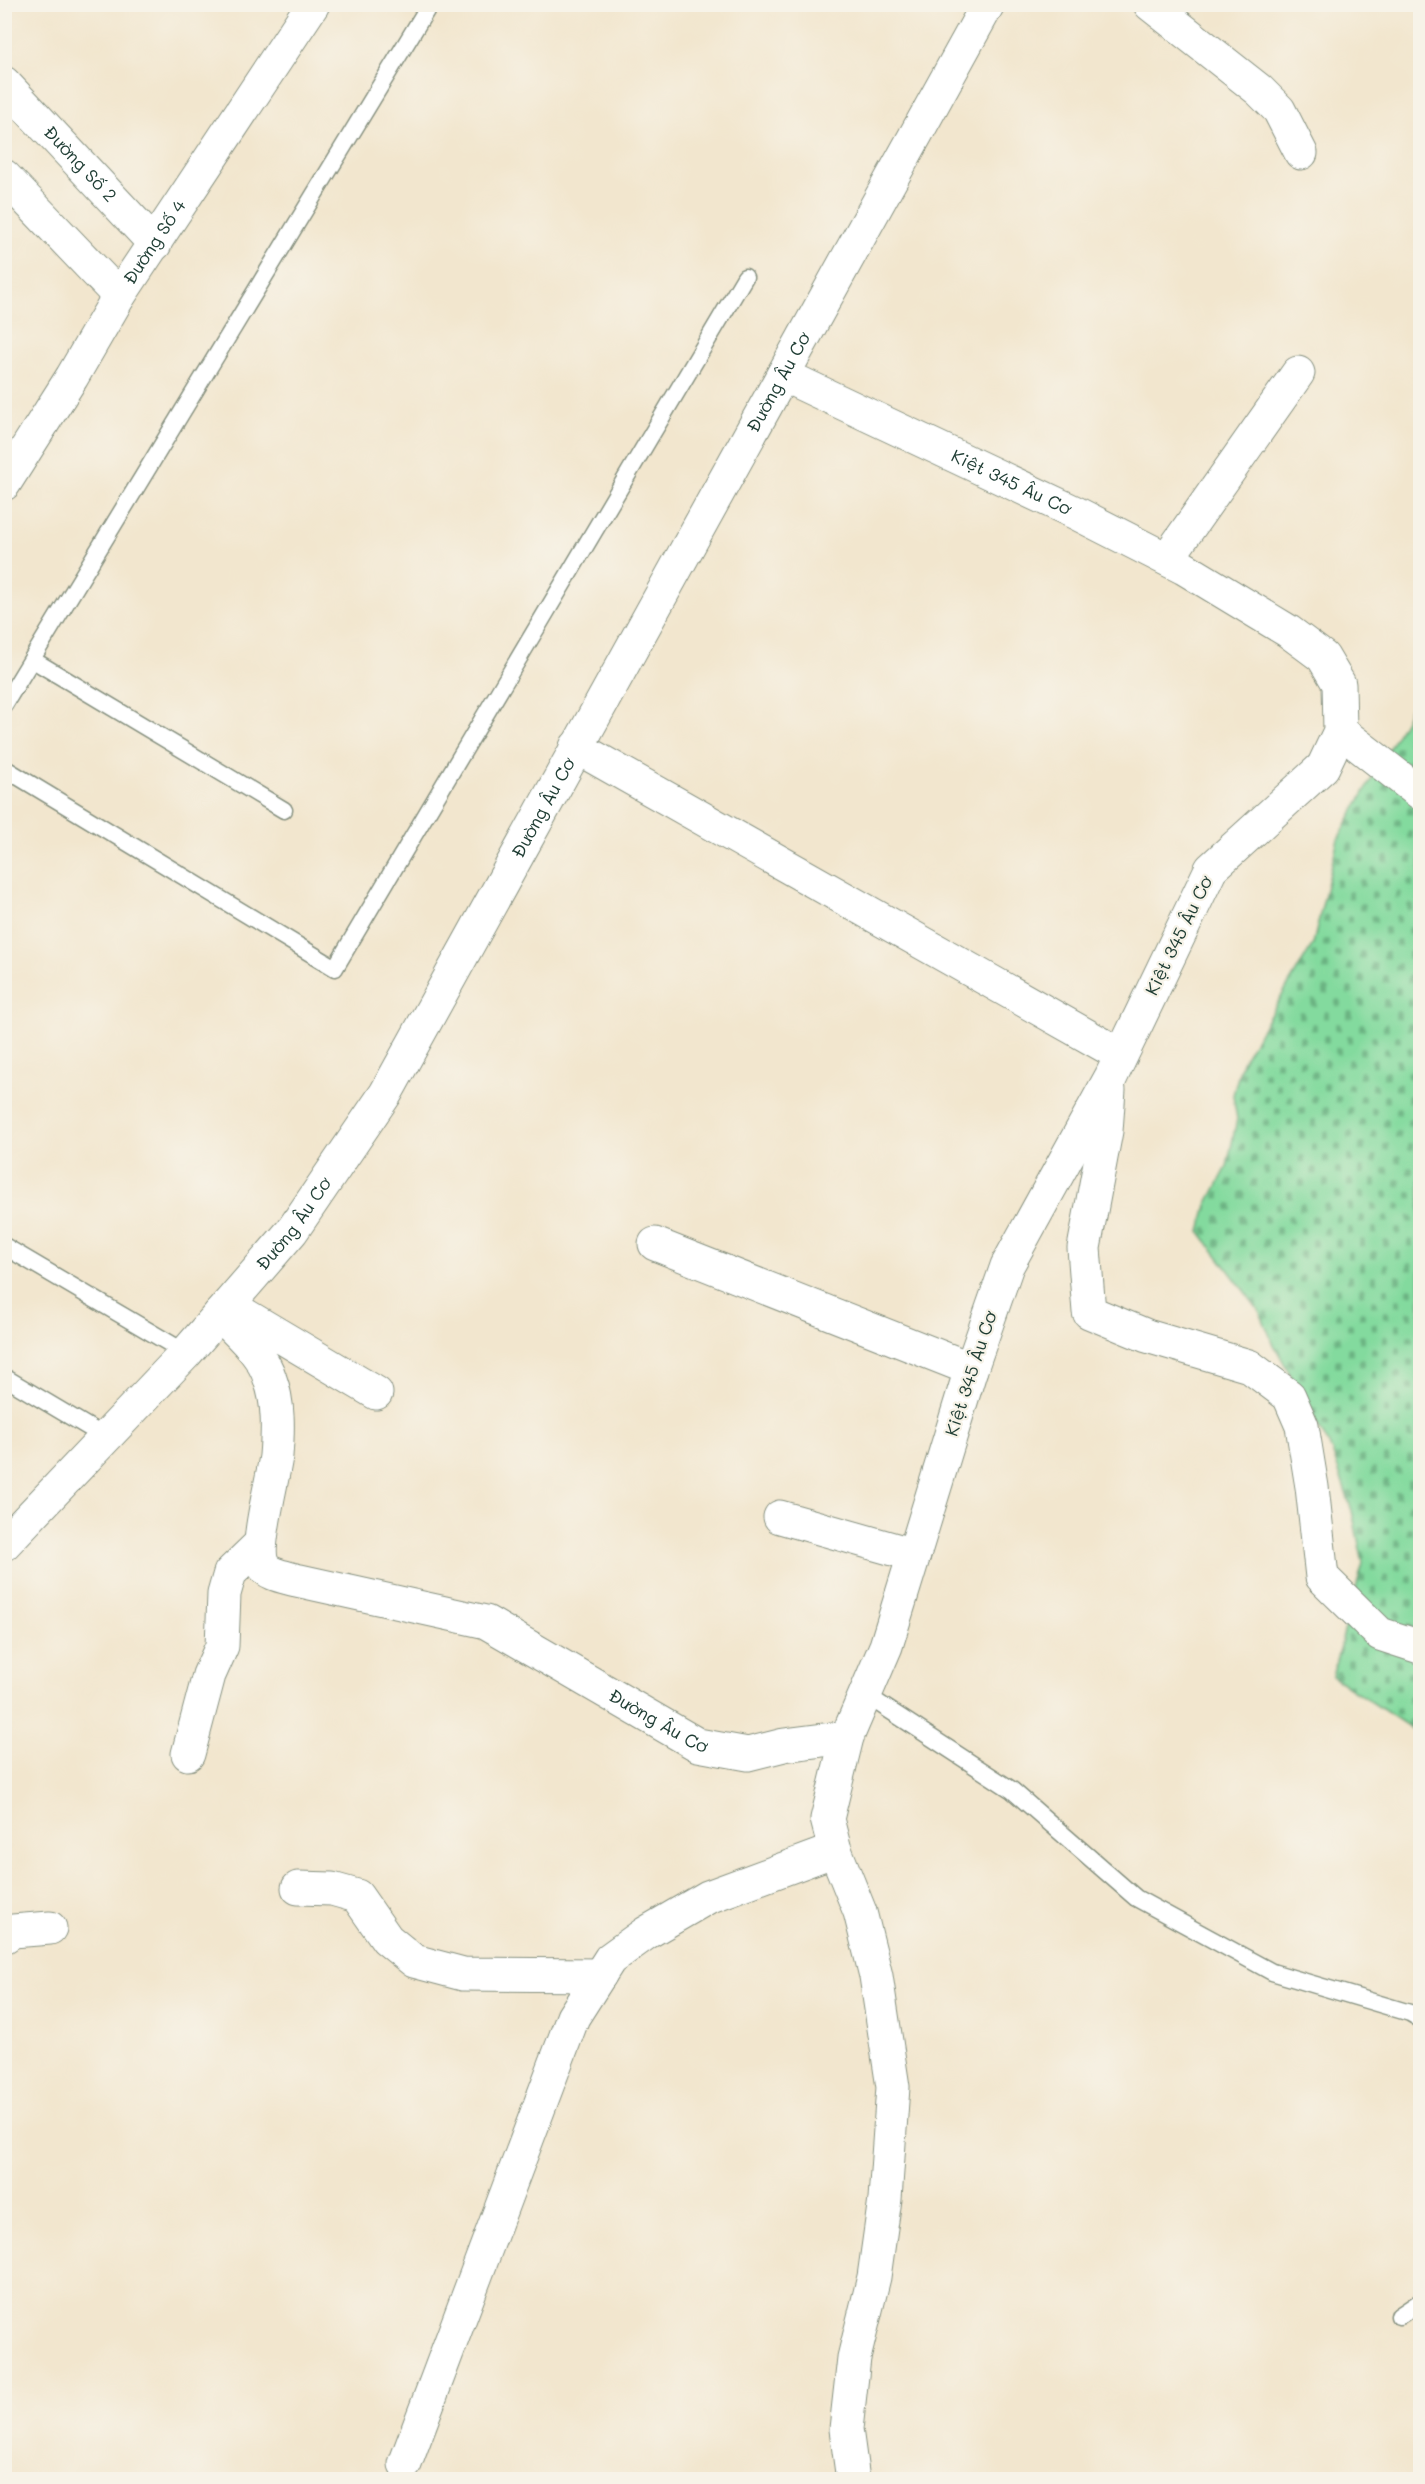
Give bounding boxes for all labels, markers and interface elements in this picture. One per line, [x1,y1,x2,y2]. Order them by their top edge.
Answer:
street label: Đường Số 2 [39,120,122,207]
street label: Đường Số 4 [117,194,191,289]
street label: Đường Âu Cơ [740,327,816,436]
street label: Kiệt 345 Âu Cơ [948,443,1076,521]
street label: Đường Âu Cơ [505,752,581,862]
street label: Kiệt 345 Âu Cơ [1139,871,1218,999]
street label: Đường Âu Cơ [250,1171,337,1275]
street label: Kiệt 345 Âu Cơ [939,1307,1002,1439]
street label: Đường Âu Cơ [605,1683,711,1758]

